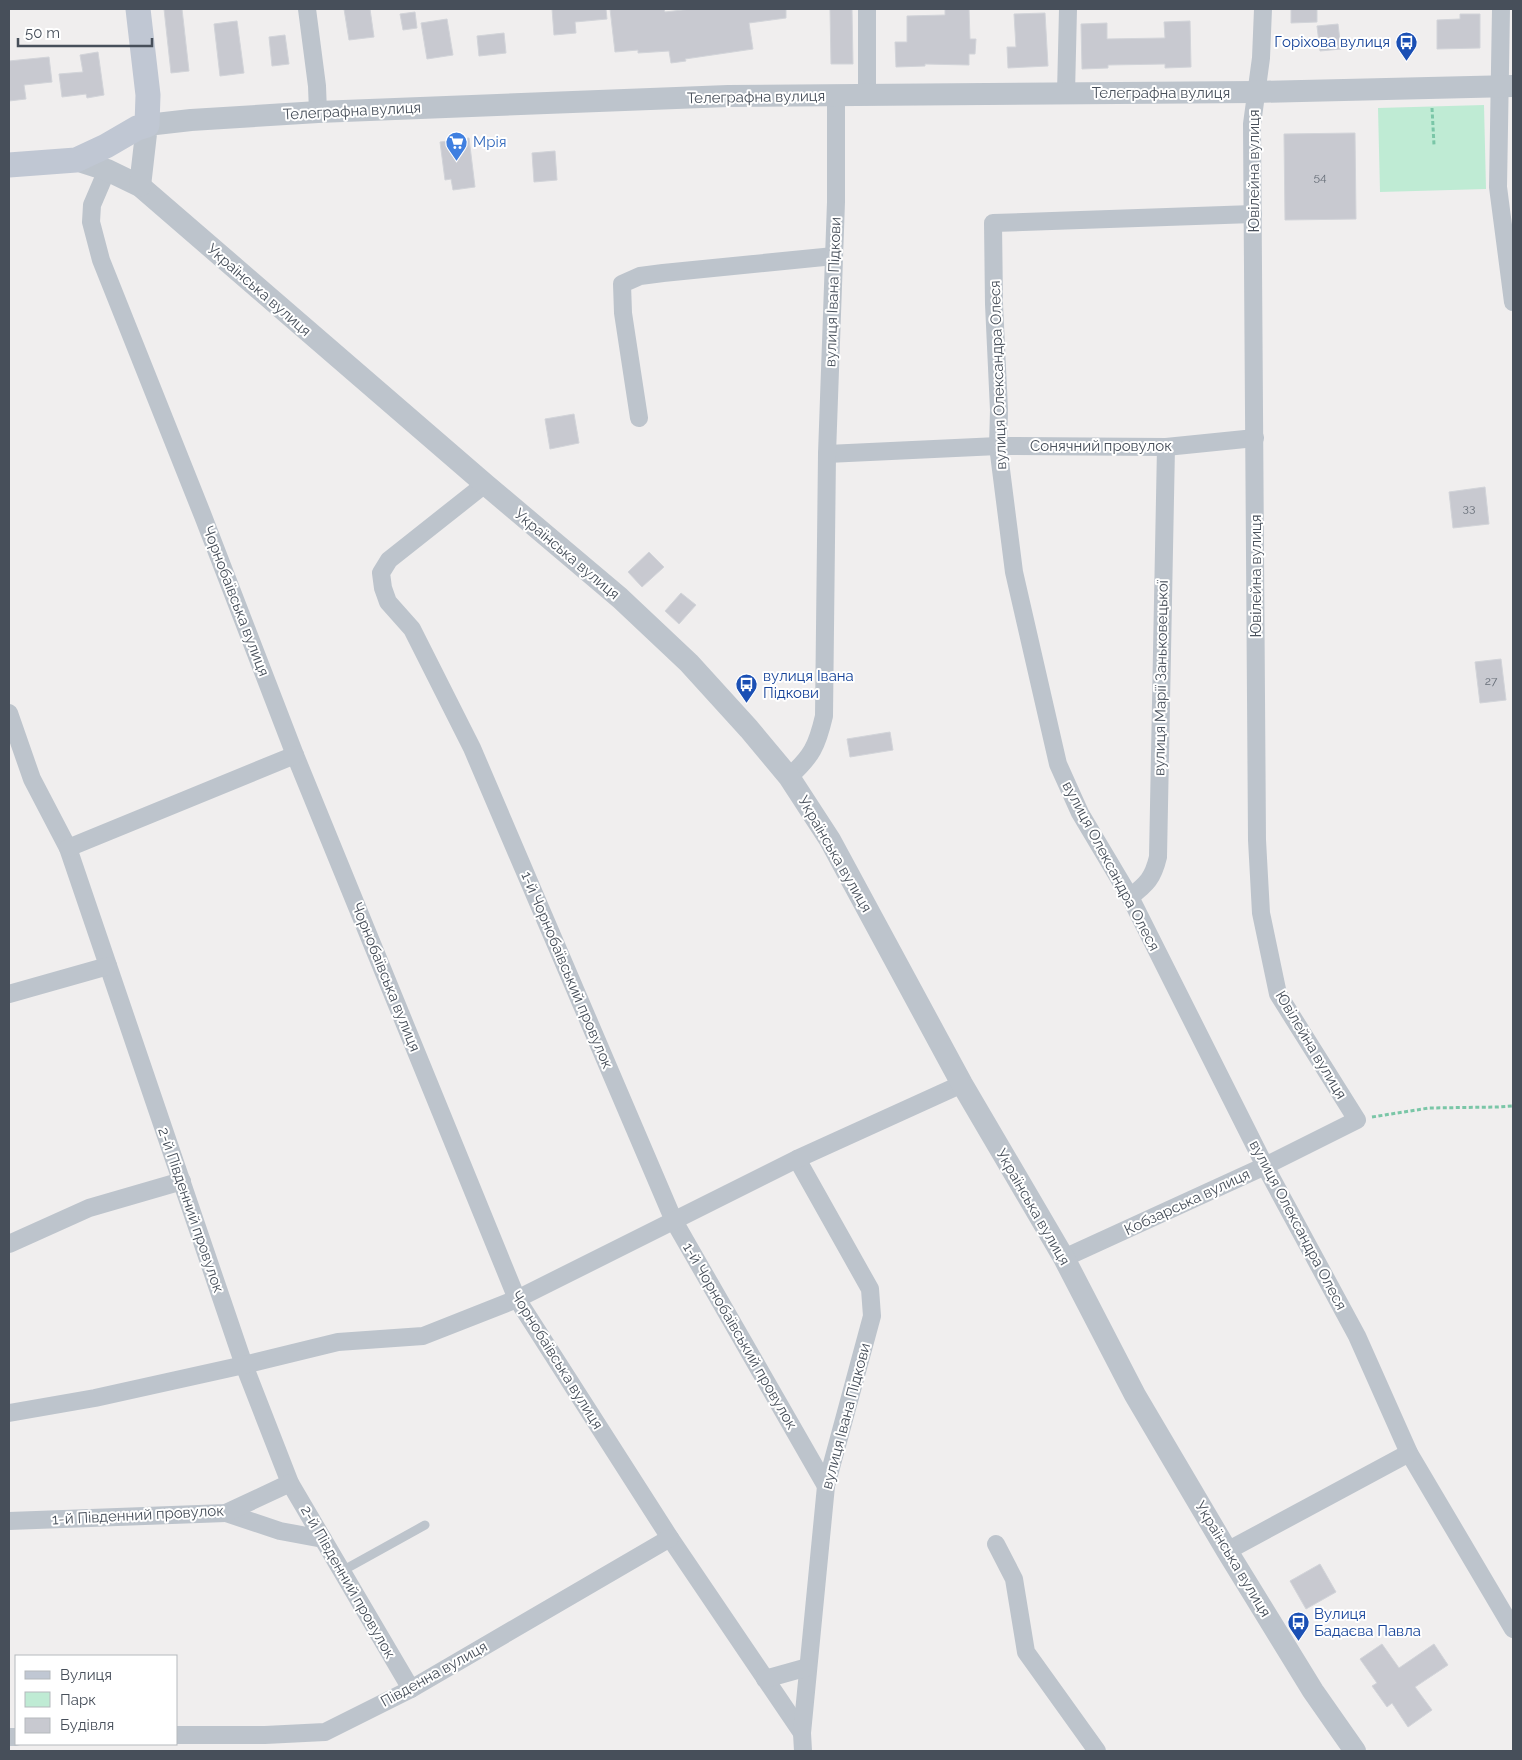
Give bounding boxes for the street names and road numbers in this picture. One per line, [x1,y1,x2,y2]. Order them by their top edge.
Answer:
street label: Телеграфна вулиця [1092,84,1230,102]
street label: Телеграфна вулиця [687,87,825,107]
street label: Телеграфна вулиця [282,98,422,124]
street label: Ювілейна вулиця [1245,110,1263,233]
street label: вулиця Івана Підкови [821,216,845,368]
street label: Українська вулиця [203,240,315,340]
street label: вулиця Олександра Олеся [986,280,1010,470]
street label: Сонячний провулок [1030,437,1172,455]
street label: Українська вулиця [511,505,623,603]
street label: Ювілейна вулиця [1247,515,1265,638]
street label: Чорнобаївська вулиця [199,523,273,679]
street label: вулиця Марії Заньковецької [1150,579,1172,776]
street label: вулиця Олександра Олеся [1059,778,1163,954]
street label: Українська вулиця [794,792,876,916]
street label: 1-й Чорнобаївський провулок [517,869,617,1072]
street label: Чорнобаївська вулиця [348,900,424,1054]
street label: Ювілейна вулиця [1272,988,1350,1102]
street label: 2-й Південний провулок [154,1125,228,1295]
street label: вулиця Олександра Олеся [1246,1137,1350,1313]
street label: Українська вулиця [992,1145,1074,1269]
street label: Кобзарська вулиця [1121,1165,1253,1239]
street label: 1-й Чорнобаївський провулок [679,1239,801,1433]
street label: Чорнобаївська вулиця [507,1288,607,1432]
street label: вулиця Івана Підкови [818,1341,874,1491]
street label: Українська вулиця [1191,1498,1275,1620]
street label: 1-й Південний провулок [52,1501,225,1528]
street label: 2-й Південний провулок [297,1502,399,1662]
street label: Південна вулиця [378,1637,490,1711]

